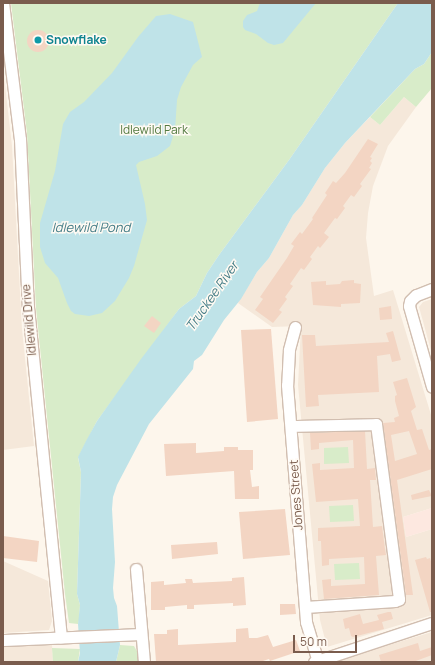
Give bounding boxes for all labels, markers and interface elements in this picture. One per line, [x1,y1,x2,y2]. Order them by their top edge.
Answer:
place label: Snowflake [46,33,107,47]
marker: Snowflake [33,35,43,45]
park label: Idlewild Park [120,123,188,137]
water label: Idlewild Pond [52,219,130,235]
water label: Truckee River [182,258,242,334]
street label: Idlewild Drive [19,284,39,356]
street label: Jones Street [286,459,306,531]
scale bar [295,627,359,653]
text: 50 m [300,633,327,650]

